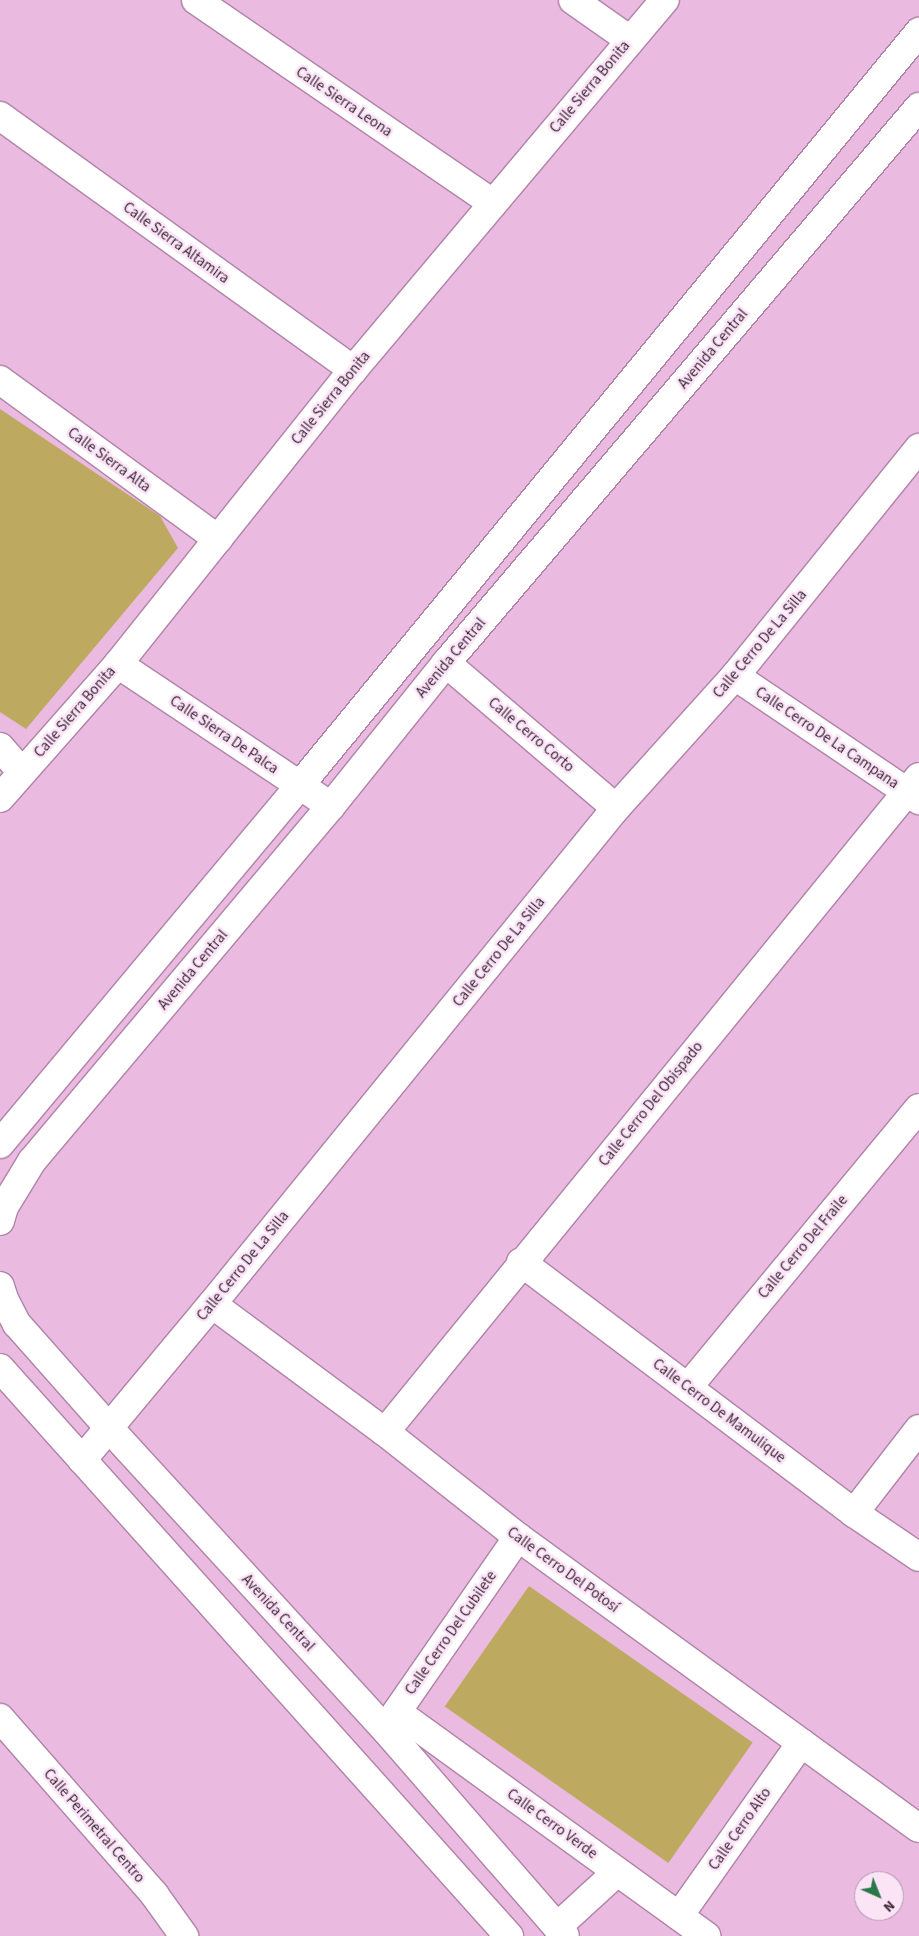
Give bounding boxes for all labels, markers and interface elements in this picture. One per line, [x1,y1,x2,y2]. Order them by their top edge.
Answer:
street label: Calle Sierra Bonita [546,37,634,137]
street label: Calle Sierra Leona [292,63,396,141]
street label: Calle Sierra Altamira [119,198,233,288]
street label: Avenida Central [674,305,752,393]
street label: Calle Sierra Bonita [288,348,374,448]
street label: Calle Sierra Alta [64,424,154,496]
street label: Calle Cerro De La Silla [709,586,811,702]
street label: Avenida Central [412,614,490,702]
street label: Calle Sierra Bonita [30,663,120,761]
street label: Calle Cerro De La Campana [752,683,902,793]
street label: Calle Sierra De Palca [166,692,282,778]
street label: Calle Cerro Corto [484,694,578,776]
street label: Calle Cerro De La Silla [449,893,549,1011]
street label: Avenida Central [154,926,232,1014]
street label: Calle Cerro Del Obispado [595,1038,707,1170]
street label: Calle Cerro Del Fraile [754,1192,852,1302]
street label: Calle Cerro De La Silla [193,1207,293,1325]
street label: Calle Cerro De Mamulique [649,1355,789,1467]
street label: Calle Cerro Del Potosí [503,1523,623,1617]
street label: Calle Cerro Del Cubilete [401,1568,501,1698]
street label: Avenida Central [238,1571,318,1655]
street label: Calle Perimetral Centro [40,1765,148,1887]
street label: Calle Cerro Alto [705,1784,775,1874]
street label: Calle Cerro Verde [503,1785,601,1863]
north arrow [854,1871,904,1921]
text: N [878,1896,899,1916]

